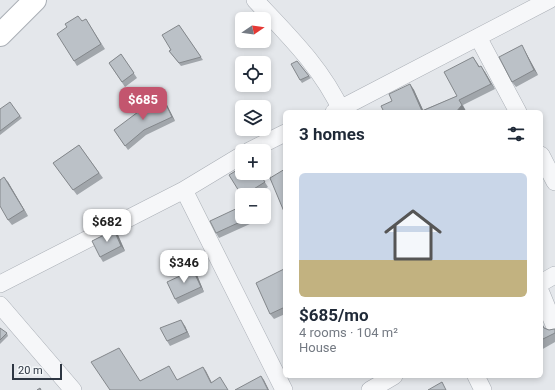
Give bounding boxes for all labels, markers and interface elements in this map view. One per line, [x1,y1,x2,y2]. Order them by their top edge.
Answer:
north arrow [235,12,271,48]
map controls [235,12,271,224]
button: locate [235,56,271,92]
pin: $685 [119,87,167,121]
text: $685 [128,92,158,107]
button: layers [235,100,271,136]
icon: filters [505,123,527,145]
text: 3 homes [299,124,365,144]
button: + [235,144,271,180]
button: − [235,188,271,224]
icon: home [377,199,449,271]
pin: $682 [83,209,131,243]
text: $682 [92,214,122,229]
pin: $346 [160,250,208,284]
text: $346 [169,255,199,270]
text: $685/mo [299,305,369,325]
text: 4 rooms · 104 m² [299,325,398,340]
text: House [299,340,336,355]
scale bar [12,362,62,381]
text: 20 m [18,364,43,377]

